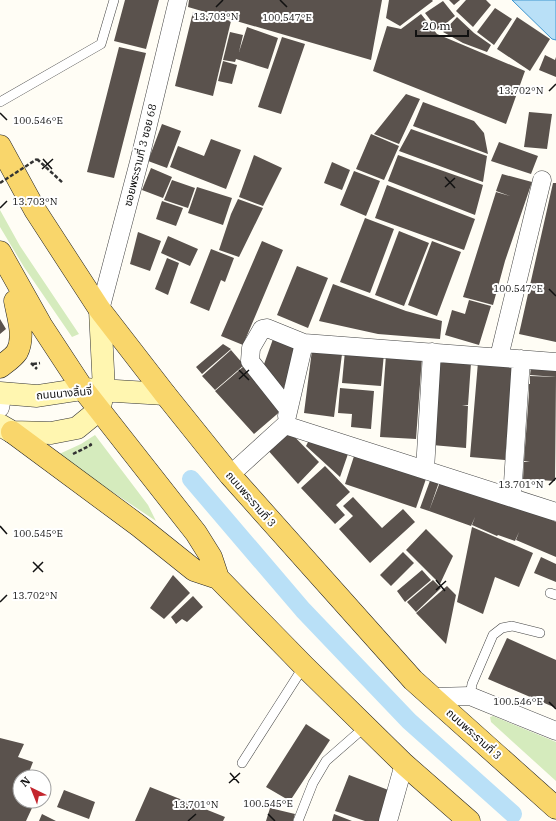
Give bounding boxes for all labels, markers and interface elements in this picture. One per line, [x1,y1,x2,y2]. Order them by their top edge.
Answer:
text: 13.703°N [193,10,239,23]
text: 100.547°E [262,11,312,24]
scale bar [416,12,468,38]
text: 20 m [422,18,451,33]
text: 13.702°N [498,84,544,97]
street label: ซอยพระรามที่ 3 ซอย 68 [119,102,160,208]
text: 100.546°E [13,114,63,127]
text: 13.703°N [12,195,58,208]
text: 100.547°E [493,282,543,295]
street label: ถนนนางลิ้นจี่ [35,383,93,402]
street label: ถนนพระรามที่ 3 [223,468,280,530]
text: 13.701°N [498,478,544,491]
text: 100.545°E [13,527,63,540]
text: 13.702°N [12,589,58,602]
text: 100.546°E [493,695,543,708]
street label: ถนนพระรามที่ 3 [444,705,505,762]
north arrow [12,769,52,809]
text: N [17,773,33,790]
text: 100.545°E [243,797,293,810]
text: 13.701°N [173,798,219,811]

